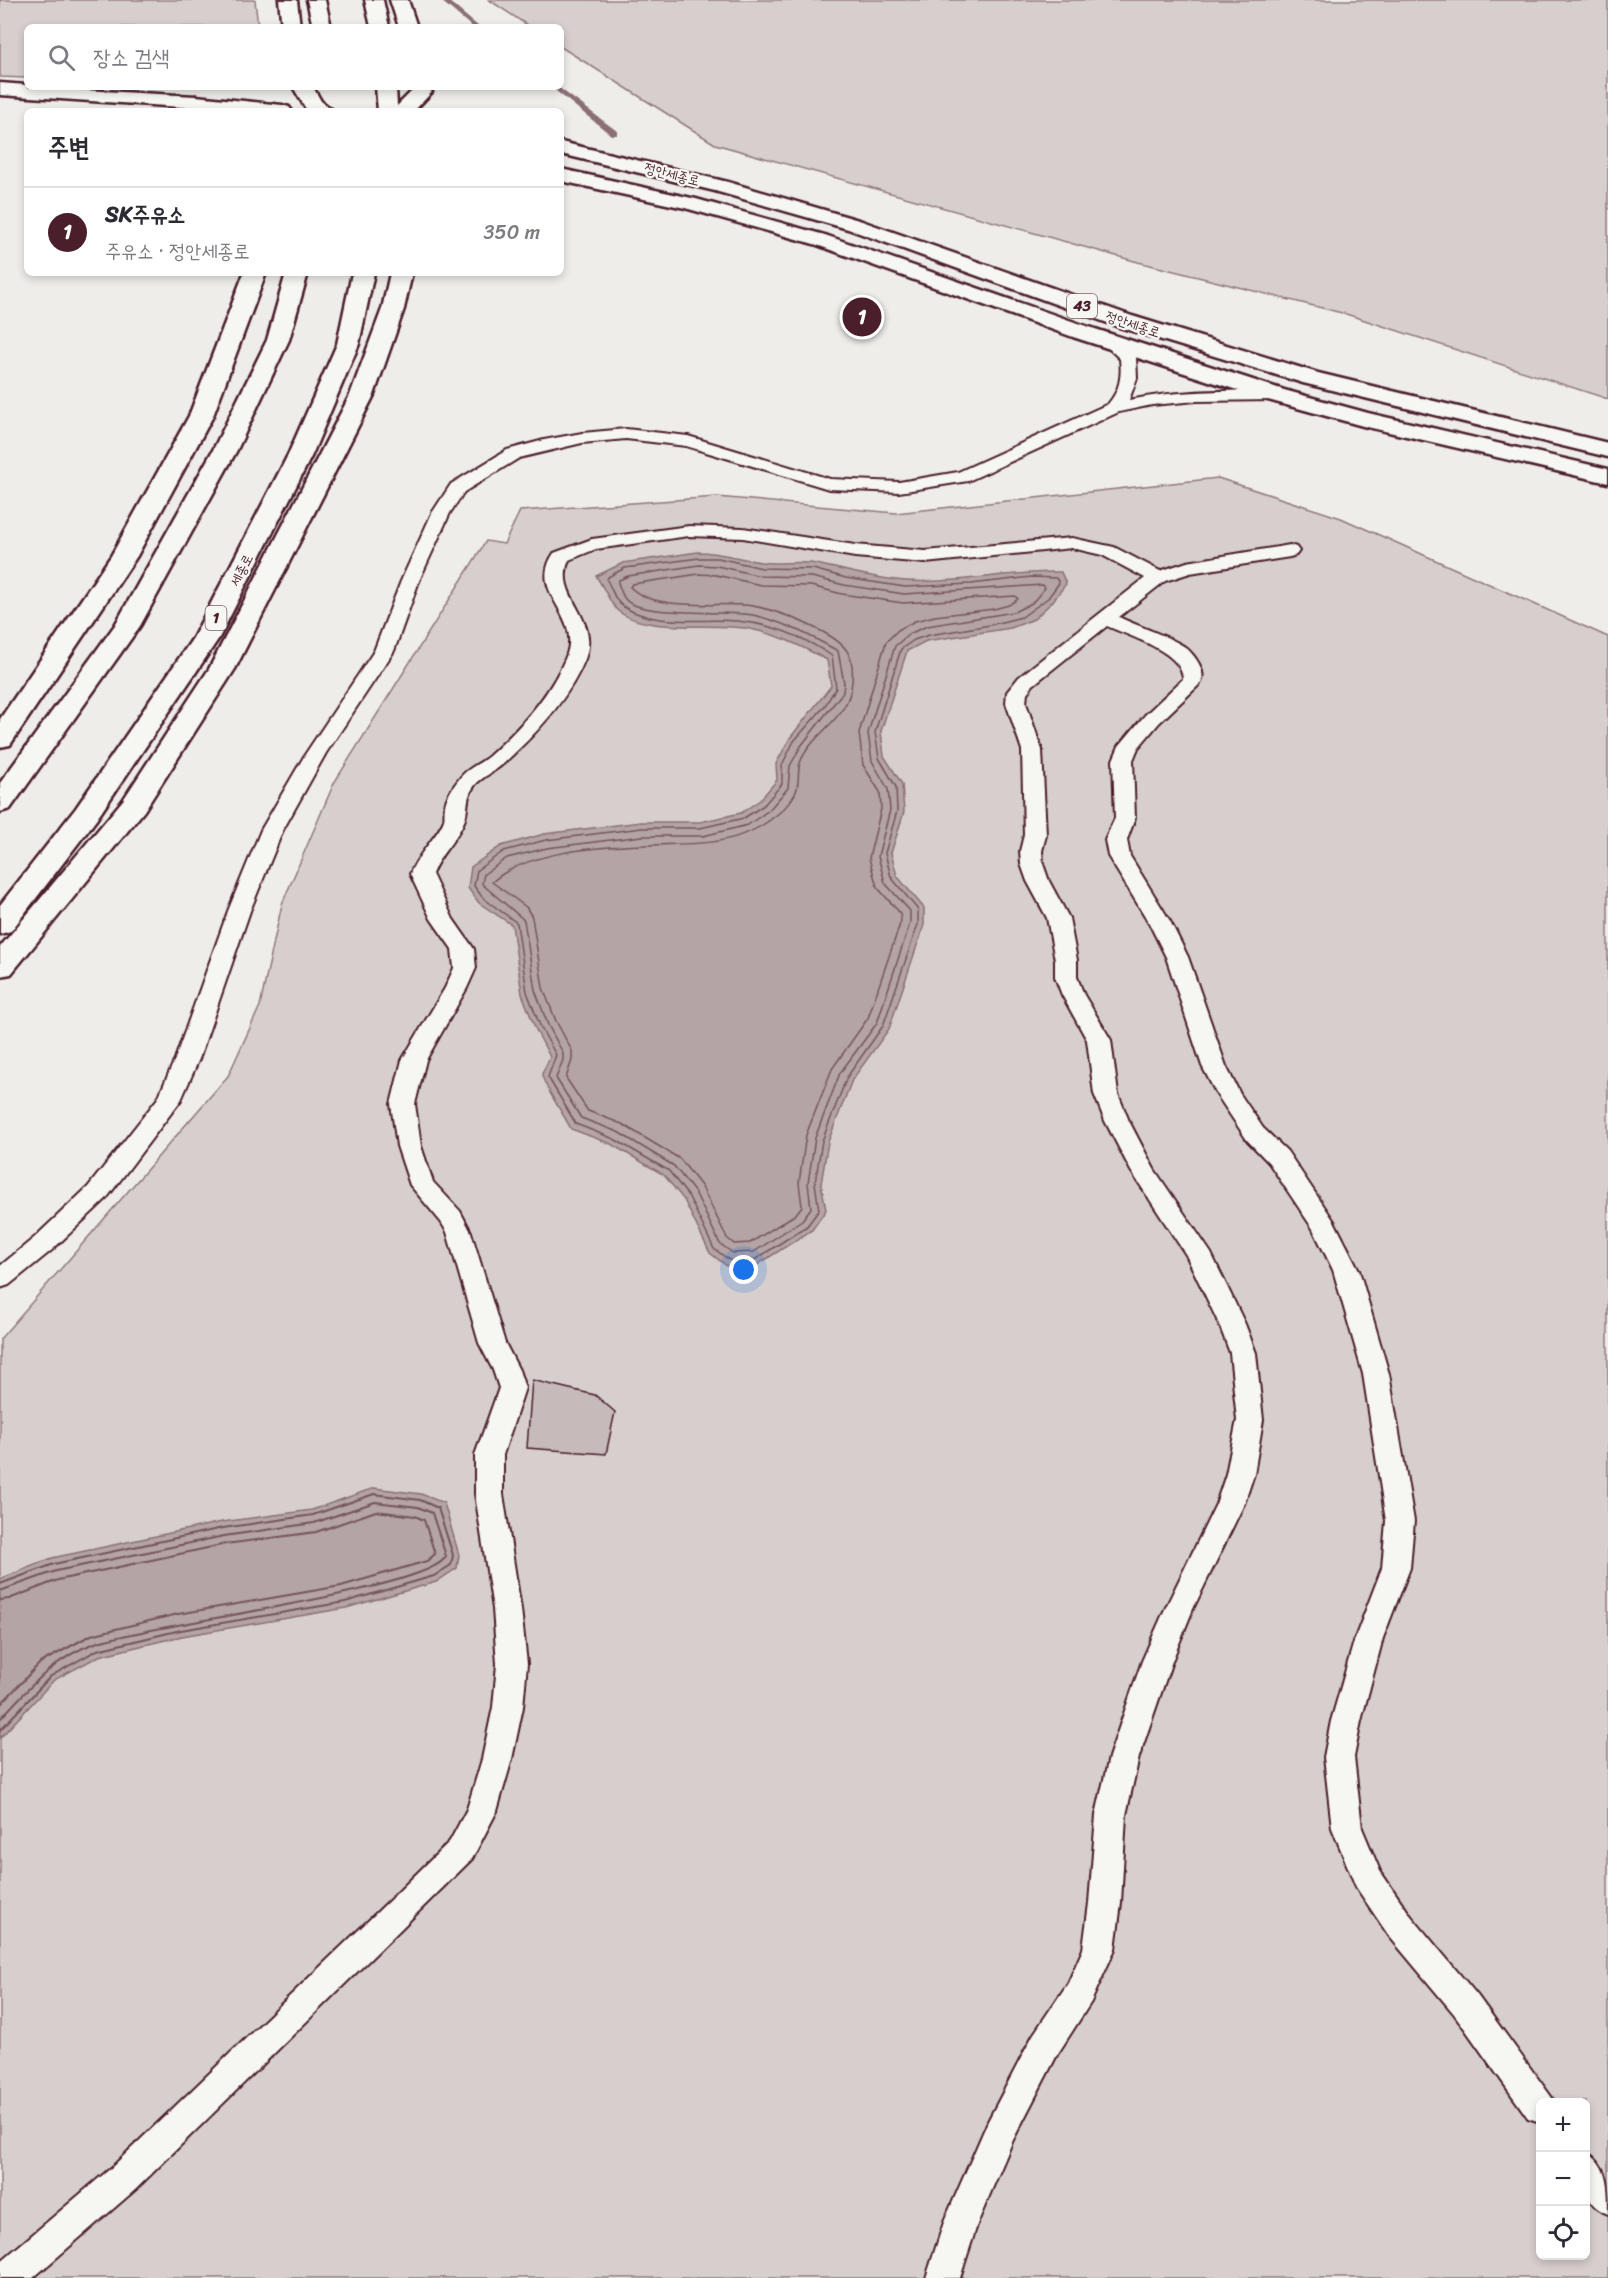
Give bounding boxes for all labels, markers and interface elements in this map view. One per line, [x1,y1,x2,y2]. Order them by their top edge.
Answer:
search box [24,24,564,90]
text: 장소 검색 [93,38,170,77]
icon: search [45,41,78,74]
text: 주변 [48,124,90,170]
street label: 정안세종로 [642,156,702,193]
text: SK주유소 [105,195,185,234]
text: 1 [63,215,72,250]
text: 350 m [484,215,540,250]
text: 주유소 · 정안세종로 [105,234,250,269]
pin: 1 [842,294,882,340]
road number: 43 [1067,294,1097,318]
street label: 정안세종로 [1102,304,1163,345]
street label: 세종로 [223,549,260,591]
road number: 1 [206,606,226,630]
your location [729,1255,758,1284]
map controls [1536,2098,1590,2260]
button: + [1536,2098,1590,2152]
button: − [1536,2152,1590,2206]
button: locate [1536,2206,1590,2260]

